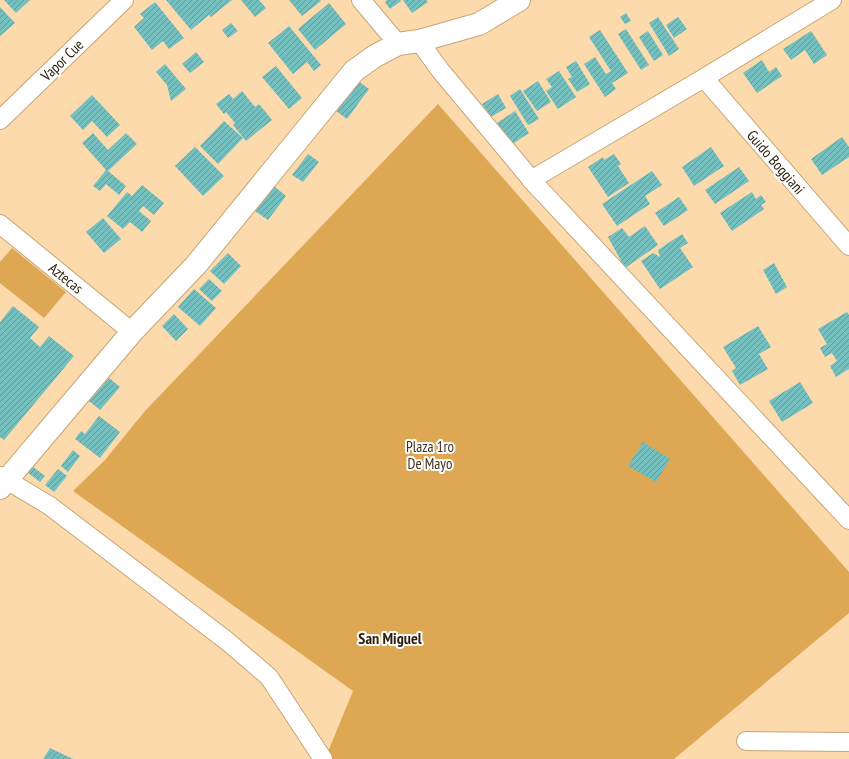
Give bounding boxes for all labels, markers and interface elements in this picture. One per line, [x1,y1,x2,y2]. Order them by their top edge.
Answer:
street label: Vapor Cue [36,35,87,86]
street label: Guido Boggiani [743,126,809,198]
street label: Aztecas [45,258,87,298]
park label: Plaza 1ro De Mayo [406,437,454,473]
district label: San Miguel [358,628,422,648]

